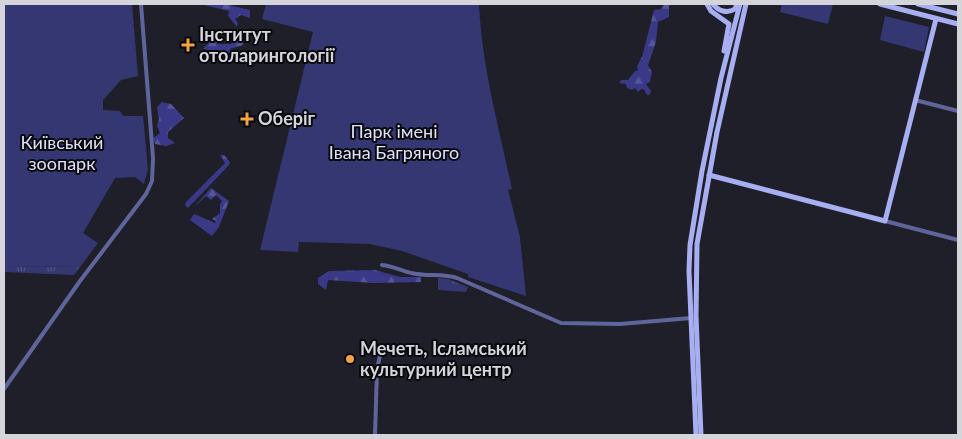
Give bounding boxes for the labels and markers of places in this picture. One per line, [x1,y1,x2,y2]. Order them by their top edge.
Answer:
place label: Інститут отоларингології [199,23,336,66]
marker: Інститут отоларингології [181,38,195,52]
place label: Оберіг [258,107,316,129]
marker: Оберіг [240,112,254,126]
place label: Мечеть, Ісламський культурний центр [360,337,527,380]
marker: Мечеть, Ісламський культурний центр [344,353,356,365]

